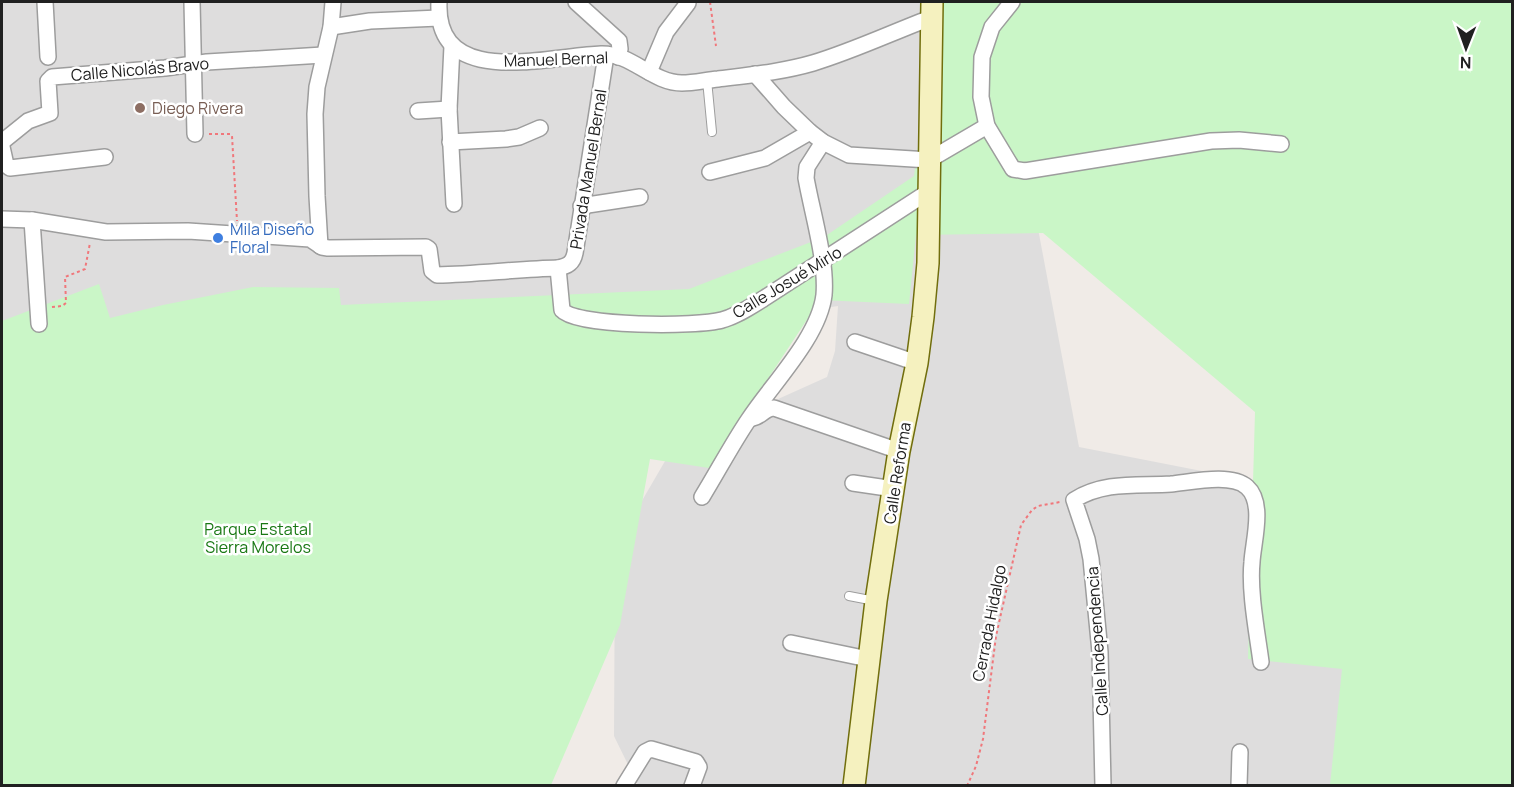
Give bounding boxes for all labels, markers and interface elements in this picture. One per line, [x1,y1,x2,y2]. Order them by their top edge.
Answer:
north arrow [1436,18,1496,78]
street label: Manuel Bernal [503,46,609,72]
street label: Calle Nicolás Bravo [70,52,210,86]
text: N [1460,52,1472,74]
street label: Privada Manuel Bernal [564,87,612,251]
place label: Diego Rivera [152,97,243,119]
marker: Diego Rivera [133,101,147,115]
place label: Mila Diseño Floral [230,218,314,258]
marker: Mila Diseño Floral [211,231,225,245]
street label: Calle Josué Mirlo [728,241,846,323]
street label: Calle Reforma [878,420,916,526]
park label: Parque Estatal Sierra Morelos [204,518,312,558]
street label: Cerrada Hidalgo [967,563,1011,683]
street label: Calle Independencia [1081,566,1113,716]

